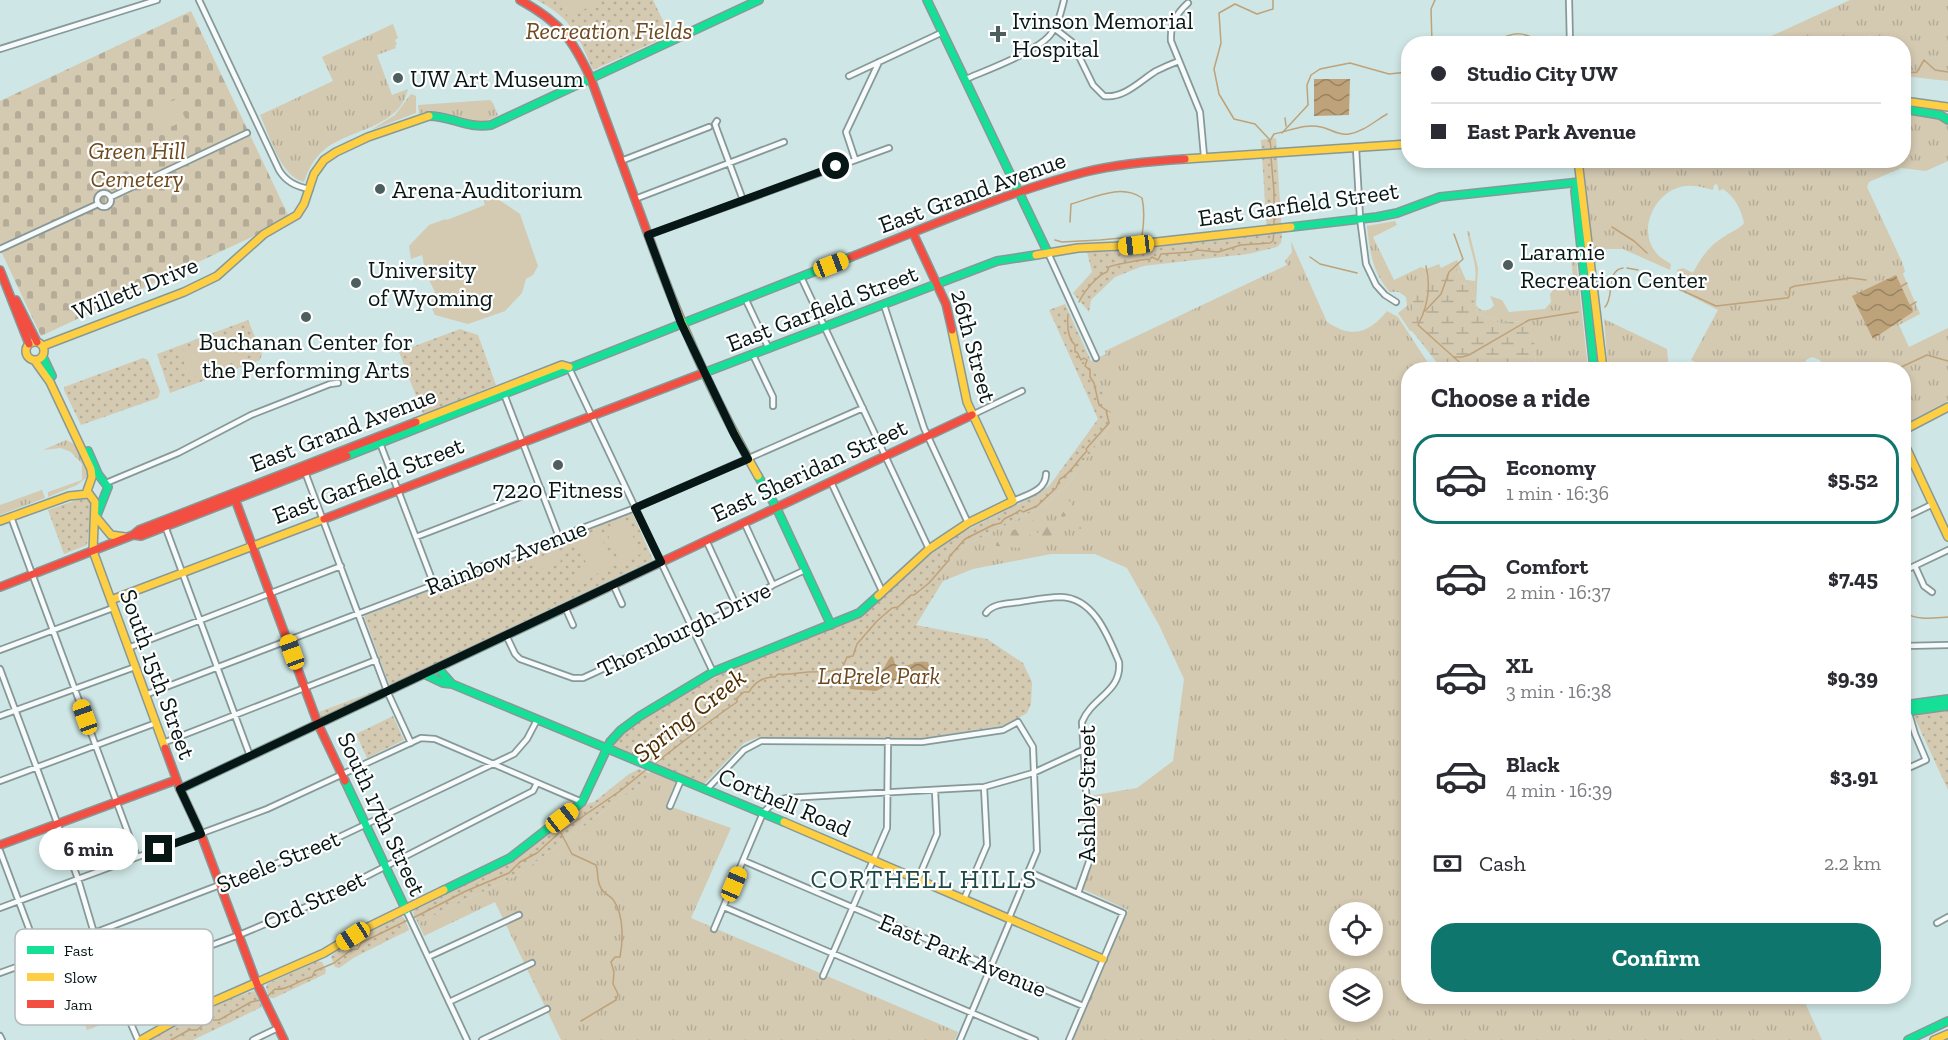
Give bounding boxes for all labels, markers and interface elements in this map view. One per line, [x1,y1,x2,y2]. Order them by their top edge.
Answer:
place label: Ivinson Memorial Hospital [1012,6,1193,63]
park label: Recreation Fields [525,16,693,45]
marker: Ivinson Memorial Hospital [989,25,1007,43]
text: Studio City UW [1467,60,1618,87]
place label: UW Art Museum [410,64,584,93]
marker: UW Art Museum [391,71,405,85]
text: East Park Avenue [1467,118,1636,145]
park label: Green Hill Cemetery [88,136,186,193]
street label: East Grand Avenue [875,145,1069,239]
route start [822,152,849,179]
place label: Arena-Auditorium [392,175,583,204]
street label: East Garfield Street [1196,176,1400,232]
marker: Arena-Auditorium [373,182,387,196]
car [1117,234,1155,256]
place label: Laramie Recreation Center [1520,237,1708,294]
street label: Willett Drive [68,250,202,326]
car [811,250,851,280]
place label: University of Wyoming [368,255,493,312]
street label: East Garfield Street [723,258,922,358]
marker: Laramie Recreation Center [1501,258,1515,272]
marker: University of Wyoming [349,276,363,290]
street label: 26th Street [945,286,1003,406]
marker: Buchanan Center for the Performing Arts [299,310,313,324]
place label: Buchanan Center for the Performing Arts [199,327,413,384]
street label: East Grand Avenue [246,380,440,478]
text: Choose a ride [1431,382,1590,414]
street label: East Sheridan Street [707,412,911,528]
street label: East Garfield Street [269,430,468,530]
icon: car [1434,452,1488,506]
text: Economy [1506,454,1596,481]
marker: 7220 Fitness [551,458,565,472]
text: $5.52 [1827,466,1878,493]
place label: 7220 Fitness [493,475,623,504]
text: 1 min · 16:36 [1506,481,1609,505]
street label: Rainbow Avenue [421,513,591,601]
icon: car [1434,551,1488,605]
text: Comfort [1506,553,1588,580]
text: $7.45 [1828,565,1878,592]
street label: Thornburgh Drive [593,575,775,683]
text: 2 min · 16:37 [1506,580,1611,604]
street label: South 15th Street [114,585,202,763]
car [277,632,307,672]
icon: car [1434,650,1488,704]
text: XL [1506,652,1533,679]
water label: Spring Creek [626,661,752,769]
park label: LaPrele Park [818,661,941,690]
text: $9.39 [1827,664,1878,691]
text: 3 min · 16:38 [1506,679,1611,703]
car [70,697,100,737]
street label: Ashley Street [1072,725,1101,863]
street label: South 17th Street [331,728,433,900]
icon: car [1434,749,1488,803]
text: Black [1506,751,1560,778]
street label: Corthell Road [714,761,856,843]
text: $3.91 [1830,763,1878,790]
text: 4 min · 16:39 [1506,778,1612,802]
car [542,800,582,836]
street label: Steele Street [212,823,344,899]
callout: 6 min [39,828,138,870]
route end [145,835,172,862]
text: 6 min [64,837,113,861]
icon: cash [1431,847,1464,880]
text: Cash [1479,850,1526,877]
text: 2.2 km [1824,851,1881,875]
district label: CORTHELL HILLS [810,863,1038,895]
street label: Ord Street [258,864,370,936]
car [719,864,749,904]
map controls [1329,902,1383,1022]
button: locate [1329,902,1383,956]
street label: East Park Avenue [875,907,1051,1003]
car [333,919,373,953]
button: Confirm [1431,923,1881,992]
legend [15,929,213,1025]
text: Fast [64,941,93,960]
text: Slow [64,968,98,987]
button: layers [1329,968,1383,1022]
text: Jam [64,995,93,1014]

